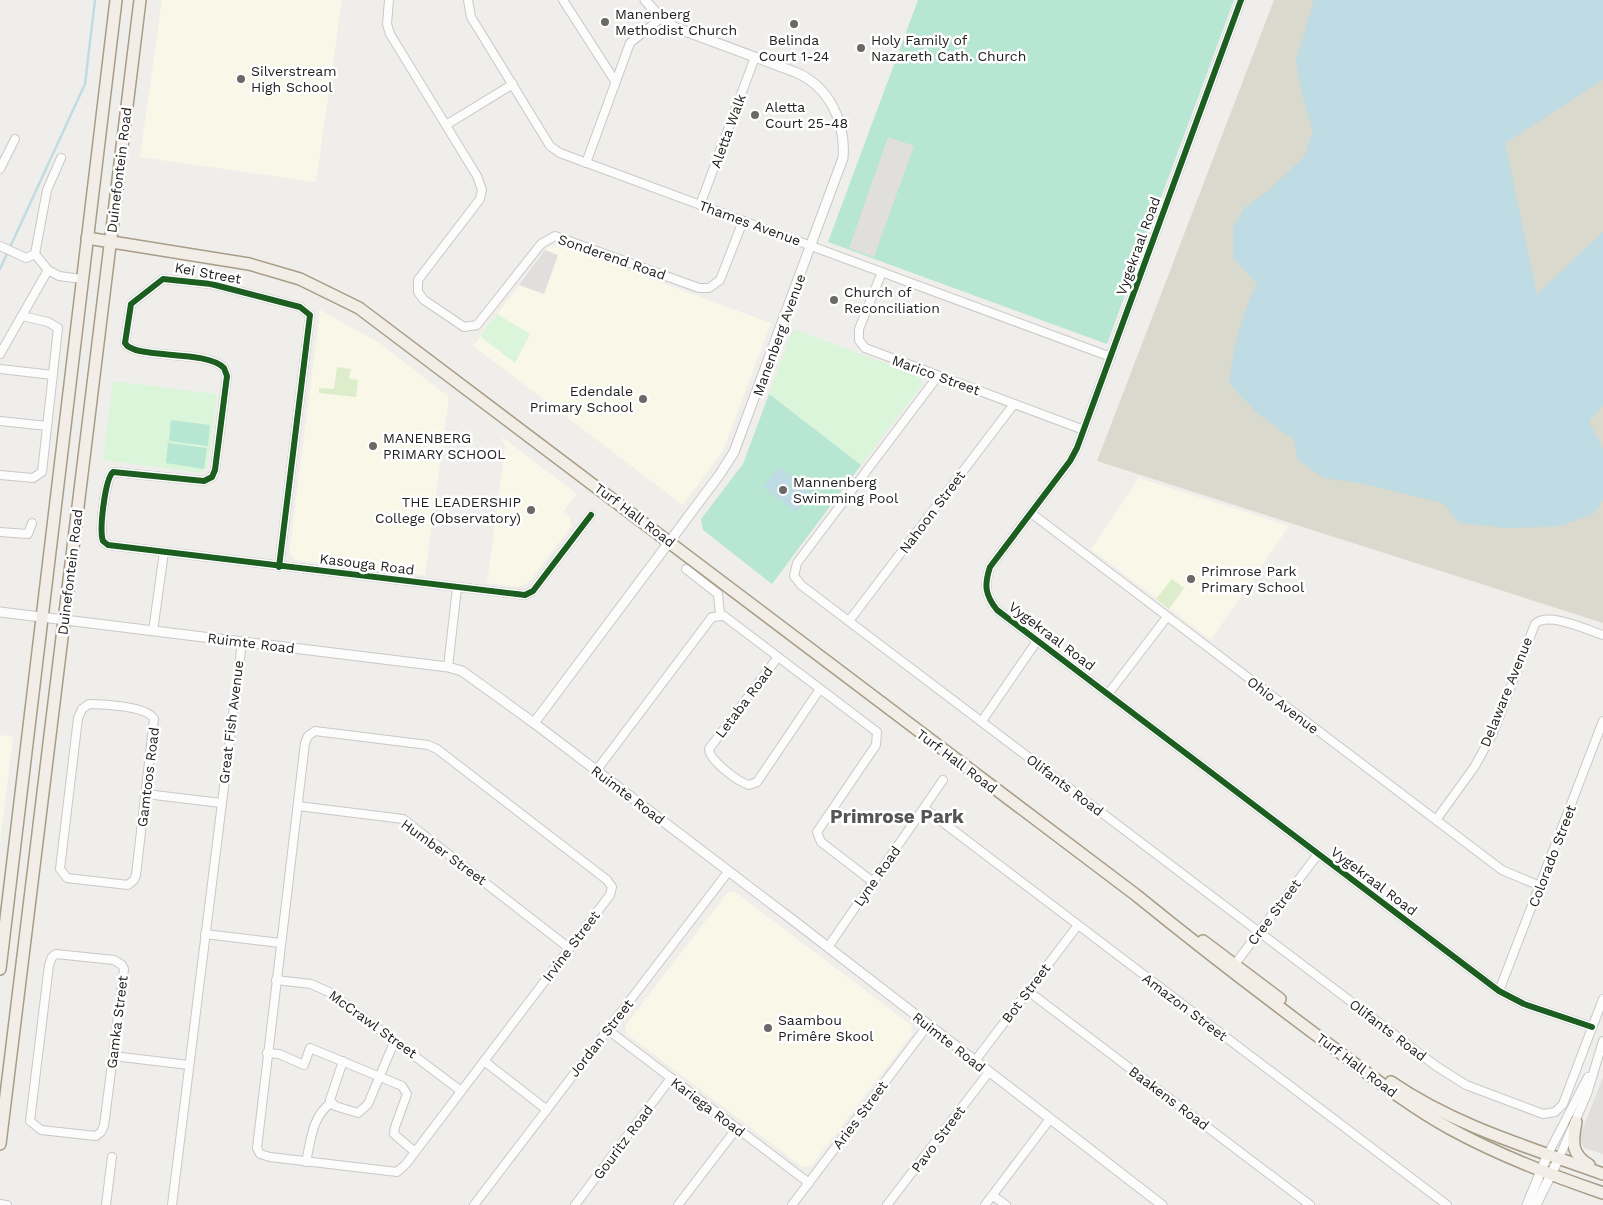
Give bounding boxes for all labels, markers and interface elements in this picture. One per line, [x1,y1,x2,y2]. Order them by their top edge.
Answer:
place label: Manenberg Methodist Church [615,6,737,38]
marker: Manenberg Methodist Church [599,16,611,28]
marker: Belinda Court 1-24 [788,18,800,30]
place label: Belinda Court 1-24 [759,32,829,64]
place label: Holy Family of Nazareth Cath. Church [871,32,1026,64]
marker: Holy Family of Nazareth Cath. Church [855,42,867,54]
place label: Silverstream High School [251,63,336,95]
marker: Silverstream High School [235,73,247,85]
street label: Aletta Walk [707,92,749,170]
place label: Aletta Court 25-48 [765,99,848,131]
street label: Duinefontein Road [103,106,135,234]
marker: Aletta Court 25-48 [749,109,761,121]
street label: Vygekraal Road [1113,195,1163,297]
street label: Thames Avenue [697,197,803,249]
street label: Sonderend Road [556,231,668,283]
street label: Kei Street [173,259,243,287]
street label: Manenberg Avenue [749,272,809,398]
place label: Church of Reconciliation [844,284,940,316]
marker: Church of Reconciliation [828,294,840,306]
street label: Marico Street [890,352,982,398]
place label: Edendale Primary School [530,383,634,415]
marker: Edendale Primary School [637,393,649,405]
place label: MANENBERG PRIMARY SCHOOL [383,430,506,462]
marker: MANENBERG PRIMARY SCHOOL [367,440,379,452]
street label: Nahoon Street [896,467,968,556]
place label: Mannenberg Swimming Pool [793,474,899,506]
street label: Turf Hall Road [592,479,678,551]
marker: Mannenberg Swimming Pool [777,484,789,496]
place label: THE LEADERSHIP College (Observatory) [375,494,521,526]
marker: THE LEADERSHIP College (Observatory) [525,504,537,516]
street label: Duinefontein Road [54,508,86,636]
street label: Kasouga Road [319,550,415,578]
place label: Primrose Park Primary School [1201,563,1305,595]
marker: Primrose Park Primary School [1185,573,1197,585]
street label: Vygekraal Road [1006,598,1098,674]
street label: Ruimte Road [207,630,295,656]
street label: Delaware Avenue [1477,635,1535,749]
street label: Great Fish Avenue [216,659,246,785]
street label: Letaba Road [712,663,776,741]
street label: Ohio Avenue [1244,673,1322,737]
street label: Turf Hall Road [914,725,1000,797]
street label: Gamtoos Road [134,726,162,828]
street label: Olifants Road [1023,751,1107,819]
street label: Ruimte Road [588,762,668,828]
street label: Colorado Street [1525,802,1579,909]
district label: Primrose Park [830,805,964,828]
street label: Humber Street [398,816,490,888]
street label: Lyne Road [850,843,904,909]
street label: Vygekraal Road [1328,843,1420,919]
street label: Cree Street [1244,876,1304,948]
street label: Irvine Street [539,907,603,985]
street label: Bot Street [998,960,1054,1026]
street label: Amazon Street [1140,970,1231,1044]
street label: Gamka Street [103,974,131,1069]
street label: McCrawl Street [326,987,420,1061]
street label: Jordan Street [566,996,636,1080]
street label: Olifants Road [1346,996,1430,1064]
street label: Ruimte Road [910,1009,988,1075]
place label: Saambou Primêre Skool [778,1012,874,1044]
marker: Saambou Primêre Skool [762,1022,774,1034]
street label: Turf Hall Road [1314,1029,1400,1101]
street label: Baakens Road [1126,1063,1212,1133]
street label: Kariega Road [668,1074,748,1140]
street label: Aries Street [829,1078,891,1152]
street label: Gouritz Road [590,1102,656,1182]
street label: Pavo Street [908,1103,968,1175]

